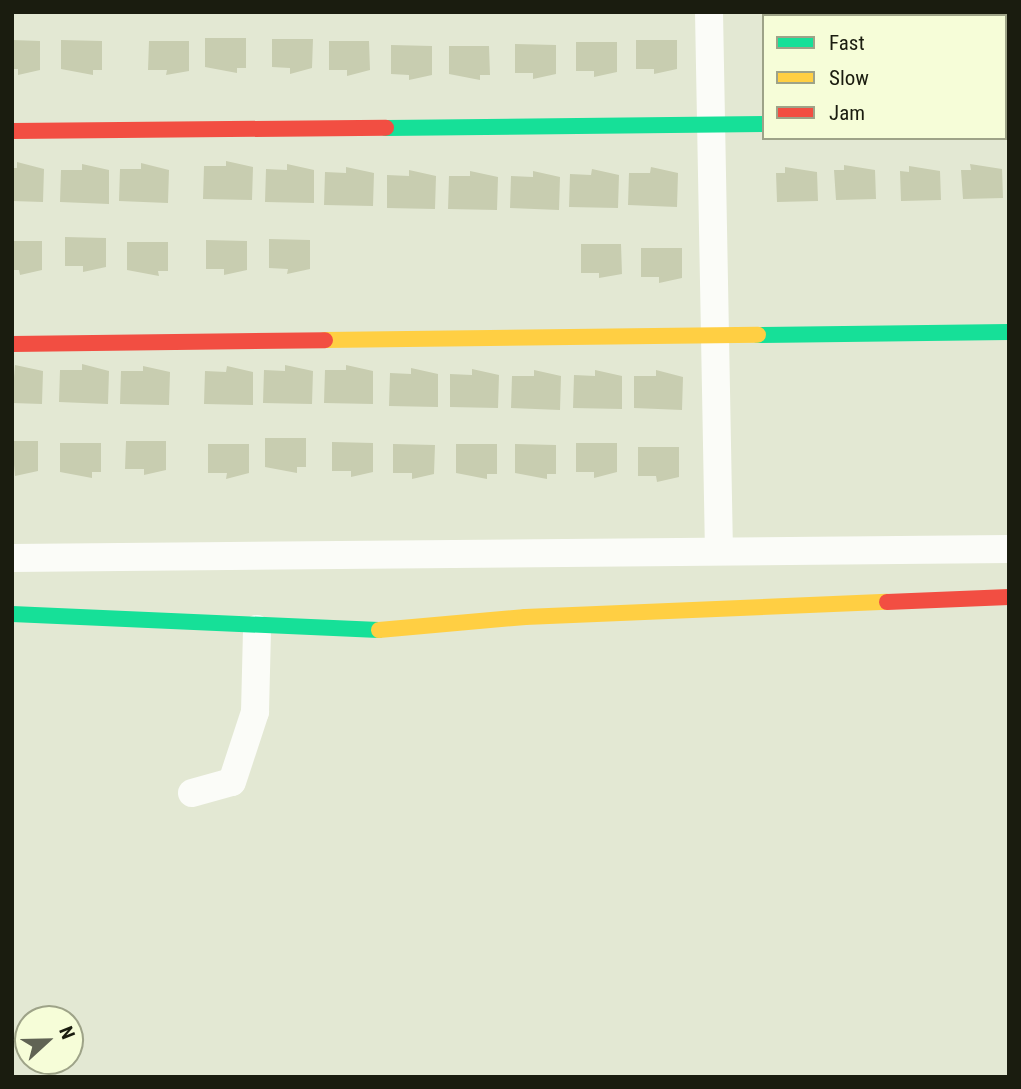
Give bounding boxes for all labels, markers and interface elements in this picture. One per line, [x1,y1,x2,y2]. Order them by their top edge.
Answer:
legend [762,14,1007,140]
text: Fast [829,31,865,55]
text: Slow [829,66,869,90]
text: Jam [829,101,865,125]
north arrow [14,1005,84,1075]
text: N [54,1023,80,1042]

